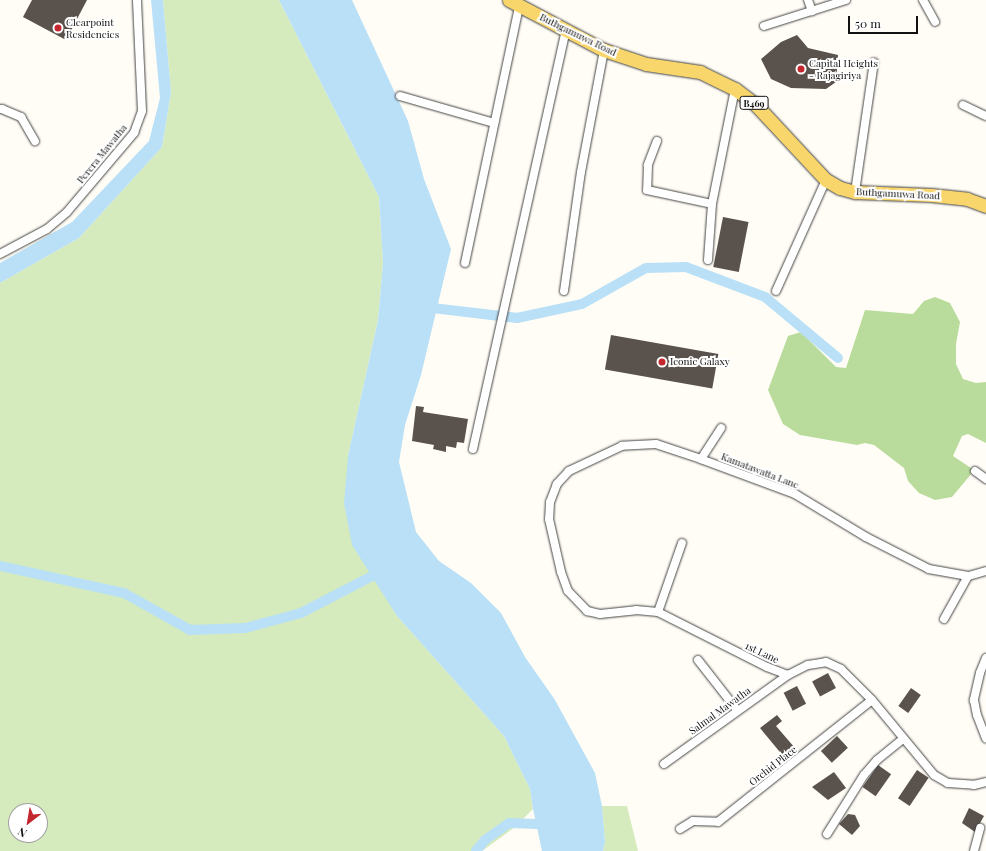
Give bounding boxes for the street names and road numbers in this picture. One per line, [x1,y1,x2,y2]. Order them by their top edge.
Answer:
street label: Buthgamuwa Road [538,11,618,59]
road number: B469 [739,96,769,110]
street label: Perera Mawatha [74,122,130,186]
street label: Buthgamuwa Road [856,186,940,202]
street label: Kamatawatta Lane [719,451,801,491]
street label: 1st Lane [743,640,781,666]
street label: Salmal Mawatha [687,685,753,737]
street label: Orchid Place [747,744,799,788]

